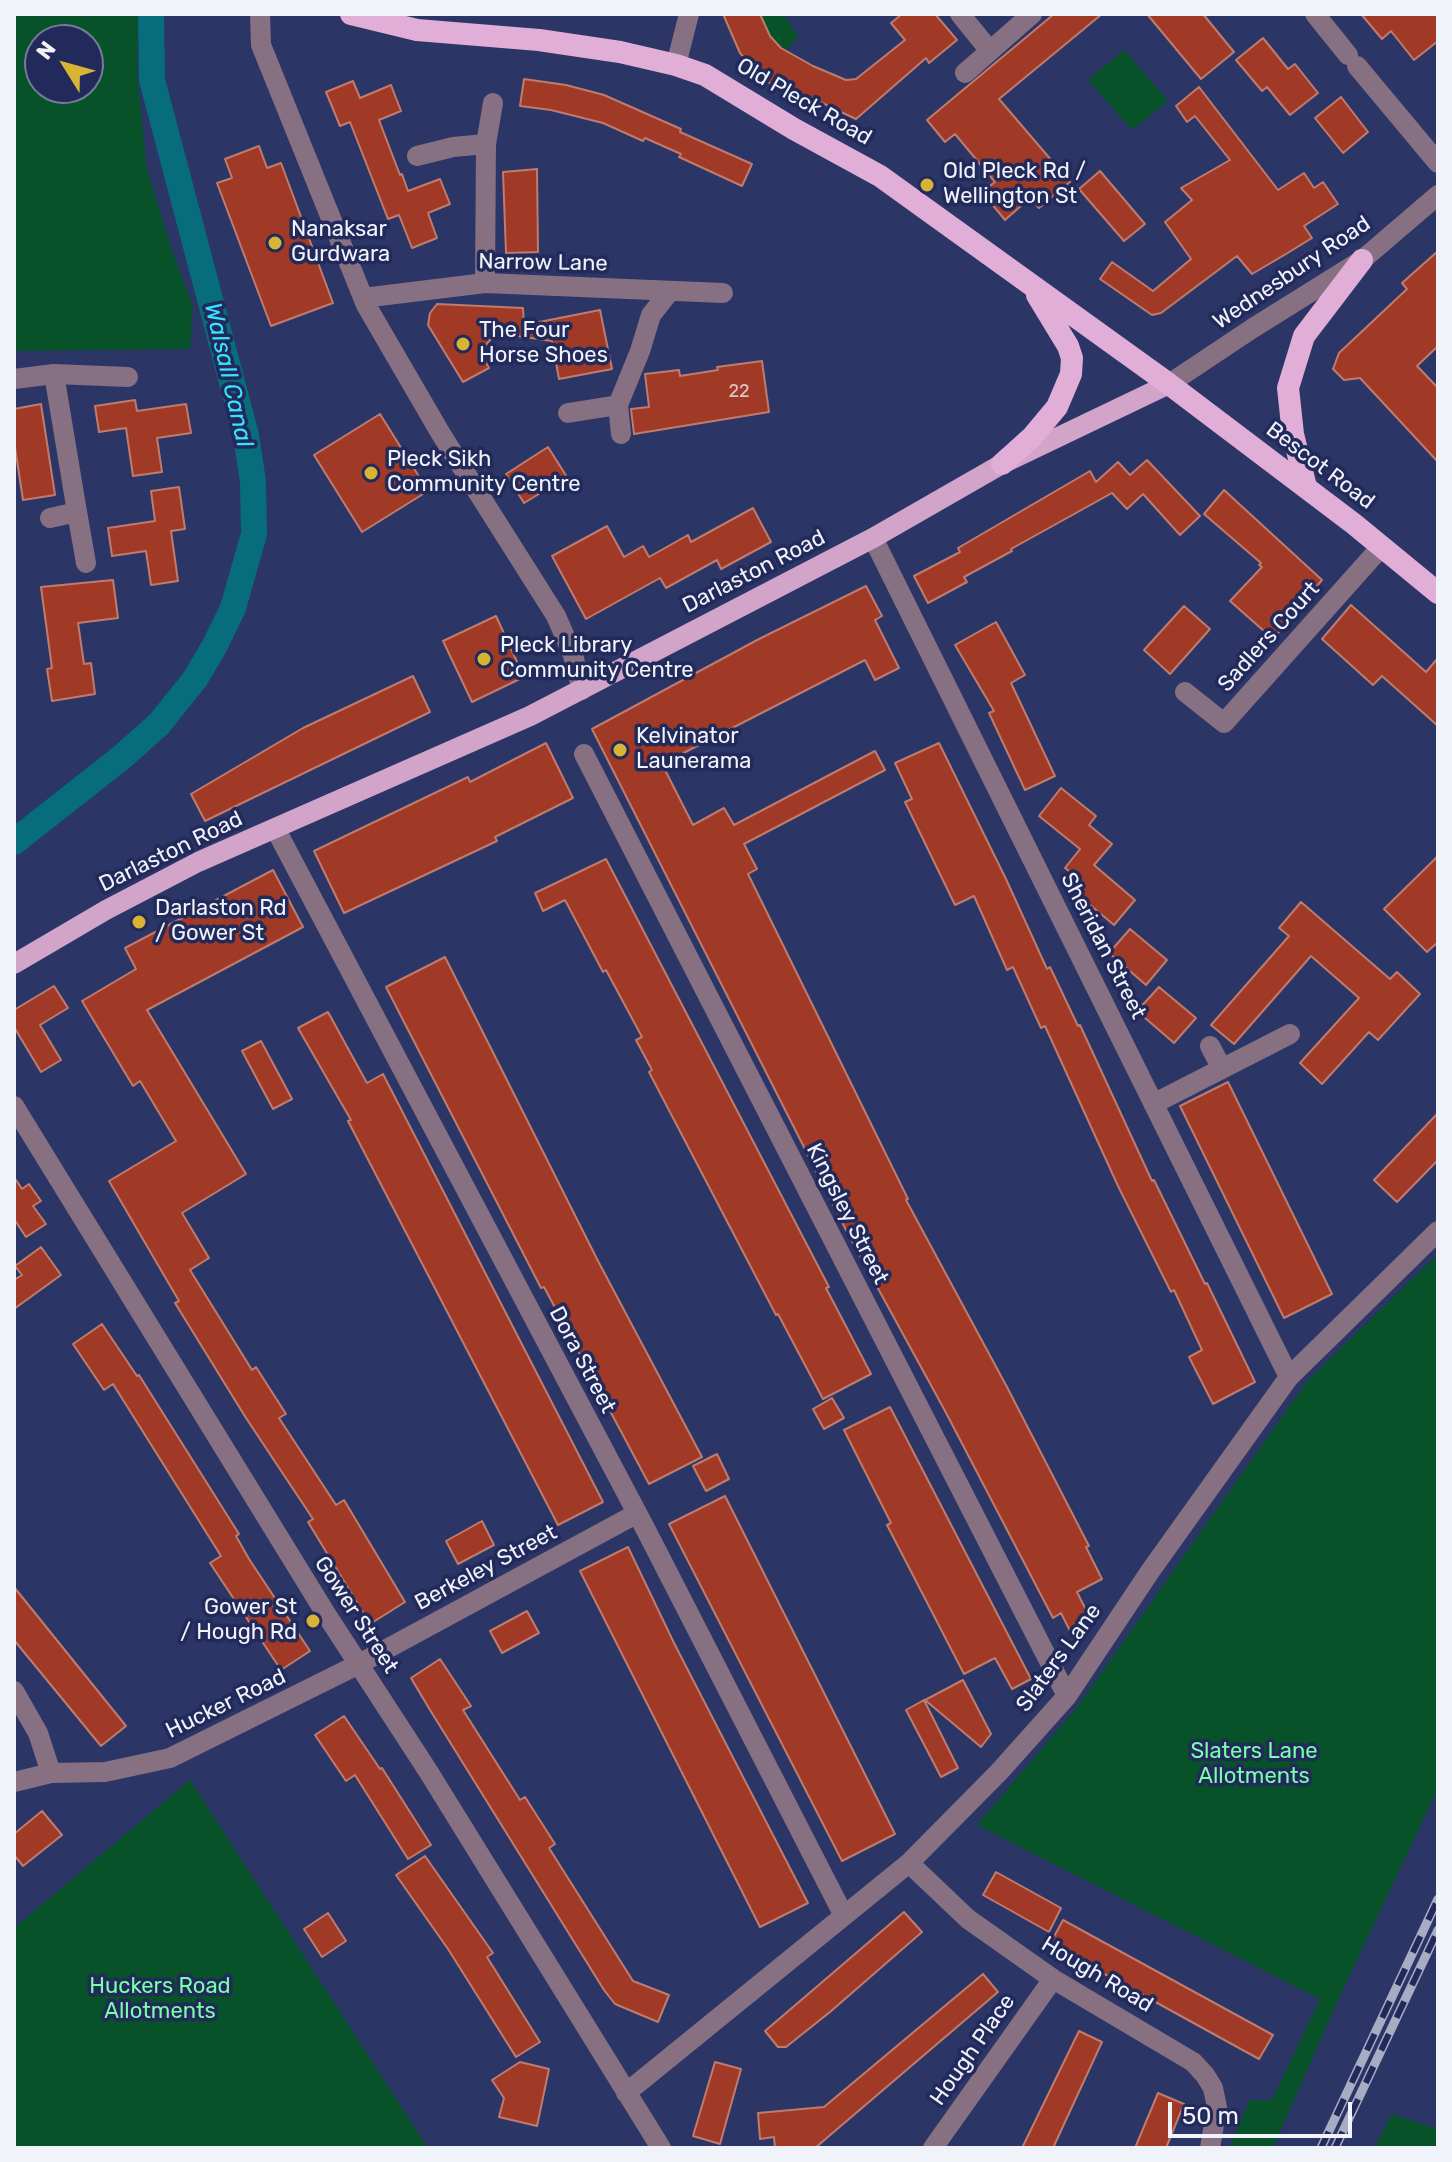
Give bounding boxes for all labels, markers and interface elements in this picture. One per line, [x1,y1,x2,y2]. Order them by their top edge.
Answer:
north arrow [24,24,104,104]
text: N [30,36,62,65]
street label: Old Pleck Road [732,53,876,151]
place label: Old Pleck Rd / Wellington St [943,159,1086,210]
marker: Old Pleck Rd / Wellington St [918,176,936,194]
street label: Wednesbury Road [1208,211,1376,335]
place label: Nanaksar Gurdwara [291,217,390,268]
marker: Nanaksar Gurdwara [266,234,284,252]
street label: Narrow Lane [478,249,608,277]
water label: Walsall Canal [197,300,259,450]
place label: The Four Horse Shoes [479,318,608,370]
marker: The Four Horse Shoes [454,335,472,353]
house number: 22 [728,381,750,403]
street label: Bescot Road [1261,417,1379,515]
place label: Pleck Sikh Community Centre [387,447,581,498]
marker: Pleck Sikh Community Centre [362,464,380,482]
street label: Darlaston Road [678,525,830,619]
street label: Sadlers Court [1213,577,1325,697]
place label: Pleck Library Community Centre [500,633,694,684]
marker: Pleck Library Community Centre [475,650,493,668]
place label: Kelvinator Launerama [636,724,751,776]
marker: Kelvinator Launerama [611,741,629,759]
street label: Darlaston Road [95,806,247,898]
street label: Sheridan Street [1055,868,1151,1024]
place label: Darlaston Rd / Gower St [155,896,287,948]
marker: Darlaston Rd / Gower St [130,913,148,931]
street label: Kingsley Street [800,1139,894,1289]
street label: Dora Street [543,1302,621,1418]
street label: Berkeley Street [411,1520,561,1616]
street label: Gower Street [308,1551,404,1679]
place label: Gower St / Hough Rd [180,1595,297,1646]
street label: Slaters Lane [1011,1599,1107,1717]
marker: Gower St / Hough Rd [304,1612,322,1630]
street label: Hucker Road [162,1664,290,1744]
park label: Slaters Lane Allotments [1190,1739,1318,1790]
street label: Hough Road [1036,1931,1158,2019]
park label: Huckers Road Allotments [89,1974,231,2026]
street label: Hough Place [925,1989,1021,2111]
scale bar [1172,2086,1356,2136]
text: 50 m [1182,2102,1239,2130]

